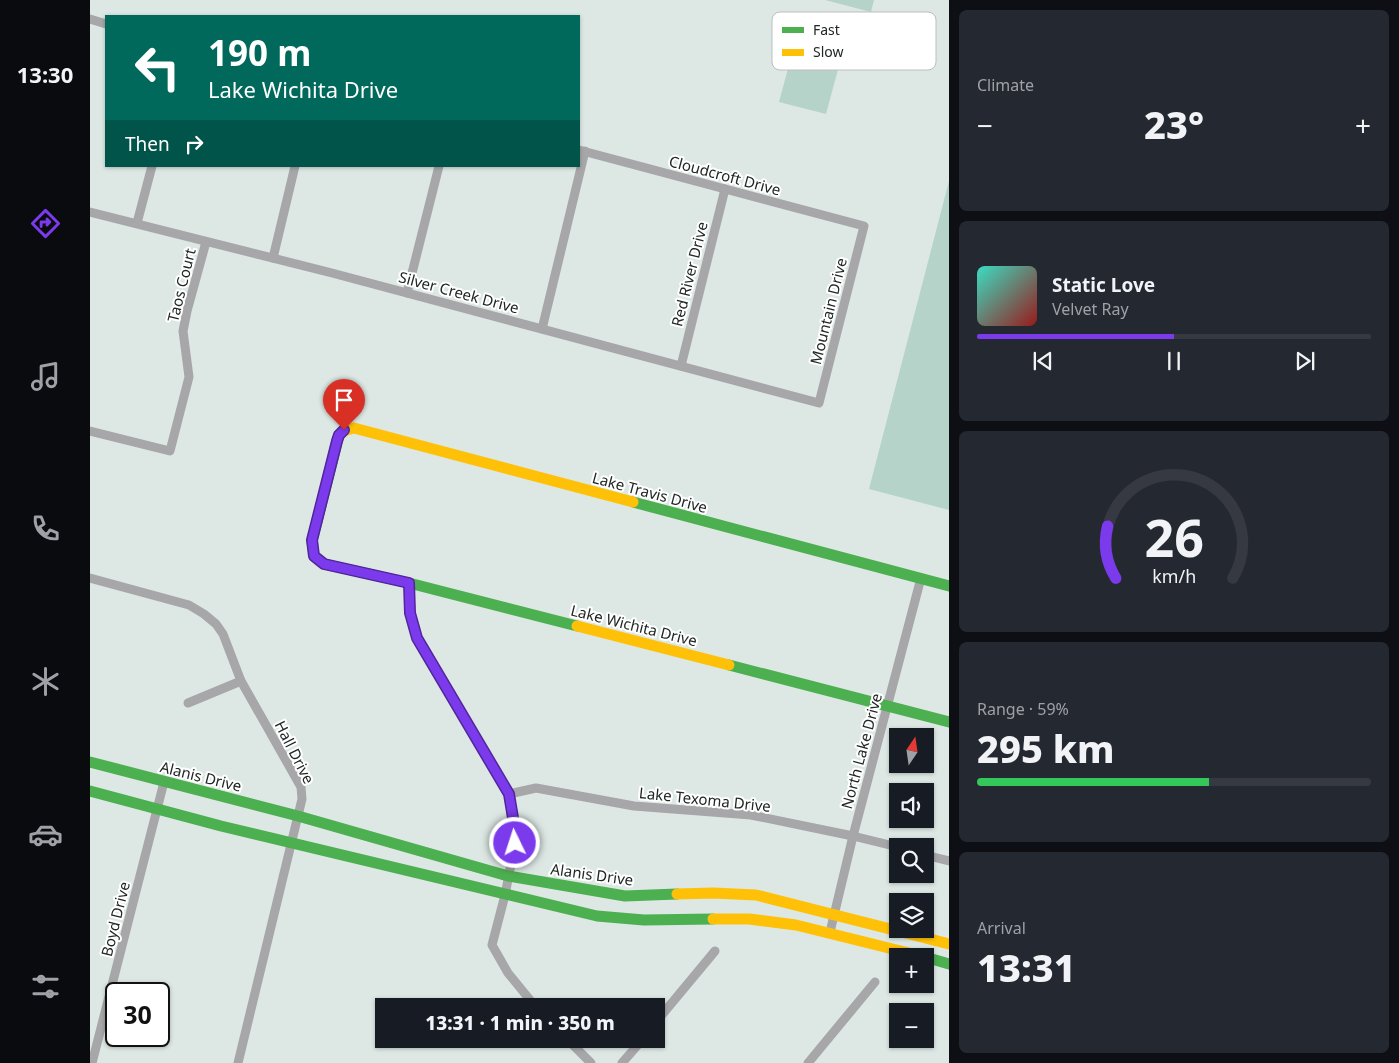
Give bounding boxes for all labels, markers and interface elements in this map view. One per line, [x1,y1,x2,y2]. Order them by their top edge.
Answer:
legend [772,12,936,70]
text: Fast [813,20,840,39]
text: 190 m [208,29,311,76]
icon: left [125,35,190,100]
text: Slow [813,42,844,61]
text: 13:30 [17,59,73,89]
text: Lake Wichita Drive [208,74,398,104]
text: Climate [977,74,1034,96]
text: 23° [1144,98,1204,150]
text: − [977,106,993,144]
text: + [1355,106,1371,144]
icon: right [180,130,208,158]
text: Then [125,131,170,157]
street label: Cloudcroft Drive [667,151,783,199]
icon: directions [28,206,63,241]
street label: Red River Drive [666,219,712,329]
street label: Taos Court [162,246,200,324]
street label: Mountain Drive [805,256,851,366]
street label: Silver Creek Drive [397,266,521,318]
text: Static Love [1052,272,1155,298]
text: Velvet Ray [1052,298,1129,320]
icon: previous [1029,347,1057,375]
icon: pause [1160,347,1188,375]
icon: next [1291,347,1319,375]
icon: music [28,359,63,394]
pin [323,379,365,430]
icon: arrive [330,386,358,414]
street label: Lake Travis Drive [590,467,710,517]
text: 26 [1144,501,1204,572]
icon: phone [28,511,63,546]
text: km/h [1152,564,1196,588]
street label: Lake Wichita Drive [569,600,699,650]
icon: climate [28,664,63,699]
street label: North Lake Drive [836,691,886,811]
text: Range · 59% [977,698,1069,720]
street label: Hall Drive [271,717,319,787]
text: 295 km [977,722,1115,774]
north arrow [889,728,934,772]
map controls [889,728,934,1048]
street label: Alanis Drive [158,756,244,796]
street label: Lake Texoma Drive [638,782,772,816]
button: sound [889,783,934,828]
position arrow [488,816,540,868]
icon: car [28,817,63,852]
button: search [889,838,934,883]
street label: Alanis Drive [549,858,635,890]
street label: Boyd Drive [96,880,134,958]
button: layers [889,893,934,938]
text: Arrival [977,917,1026,939]
text: 13:31 [977,941,1076,993]
button: + [889,948,934,993]
icon: filters [28,969,63,1004]
speed limit sign: 30 [105,982,170,1047]
button: − [889,1003,934,1048]
text: 13:31 · 1 min · 350 m [425,1010,615,1036]

